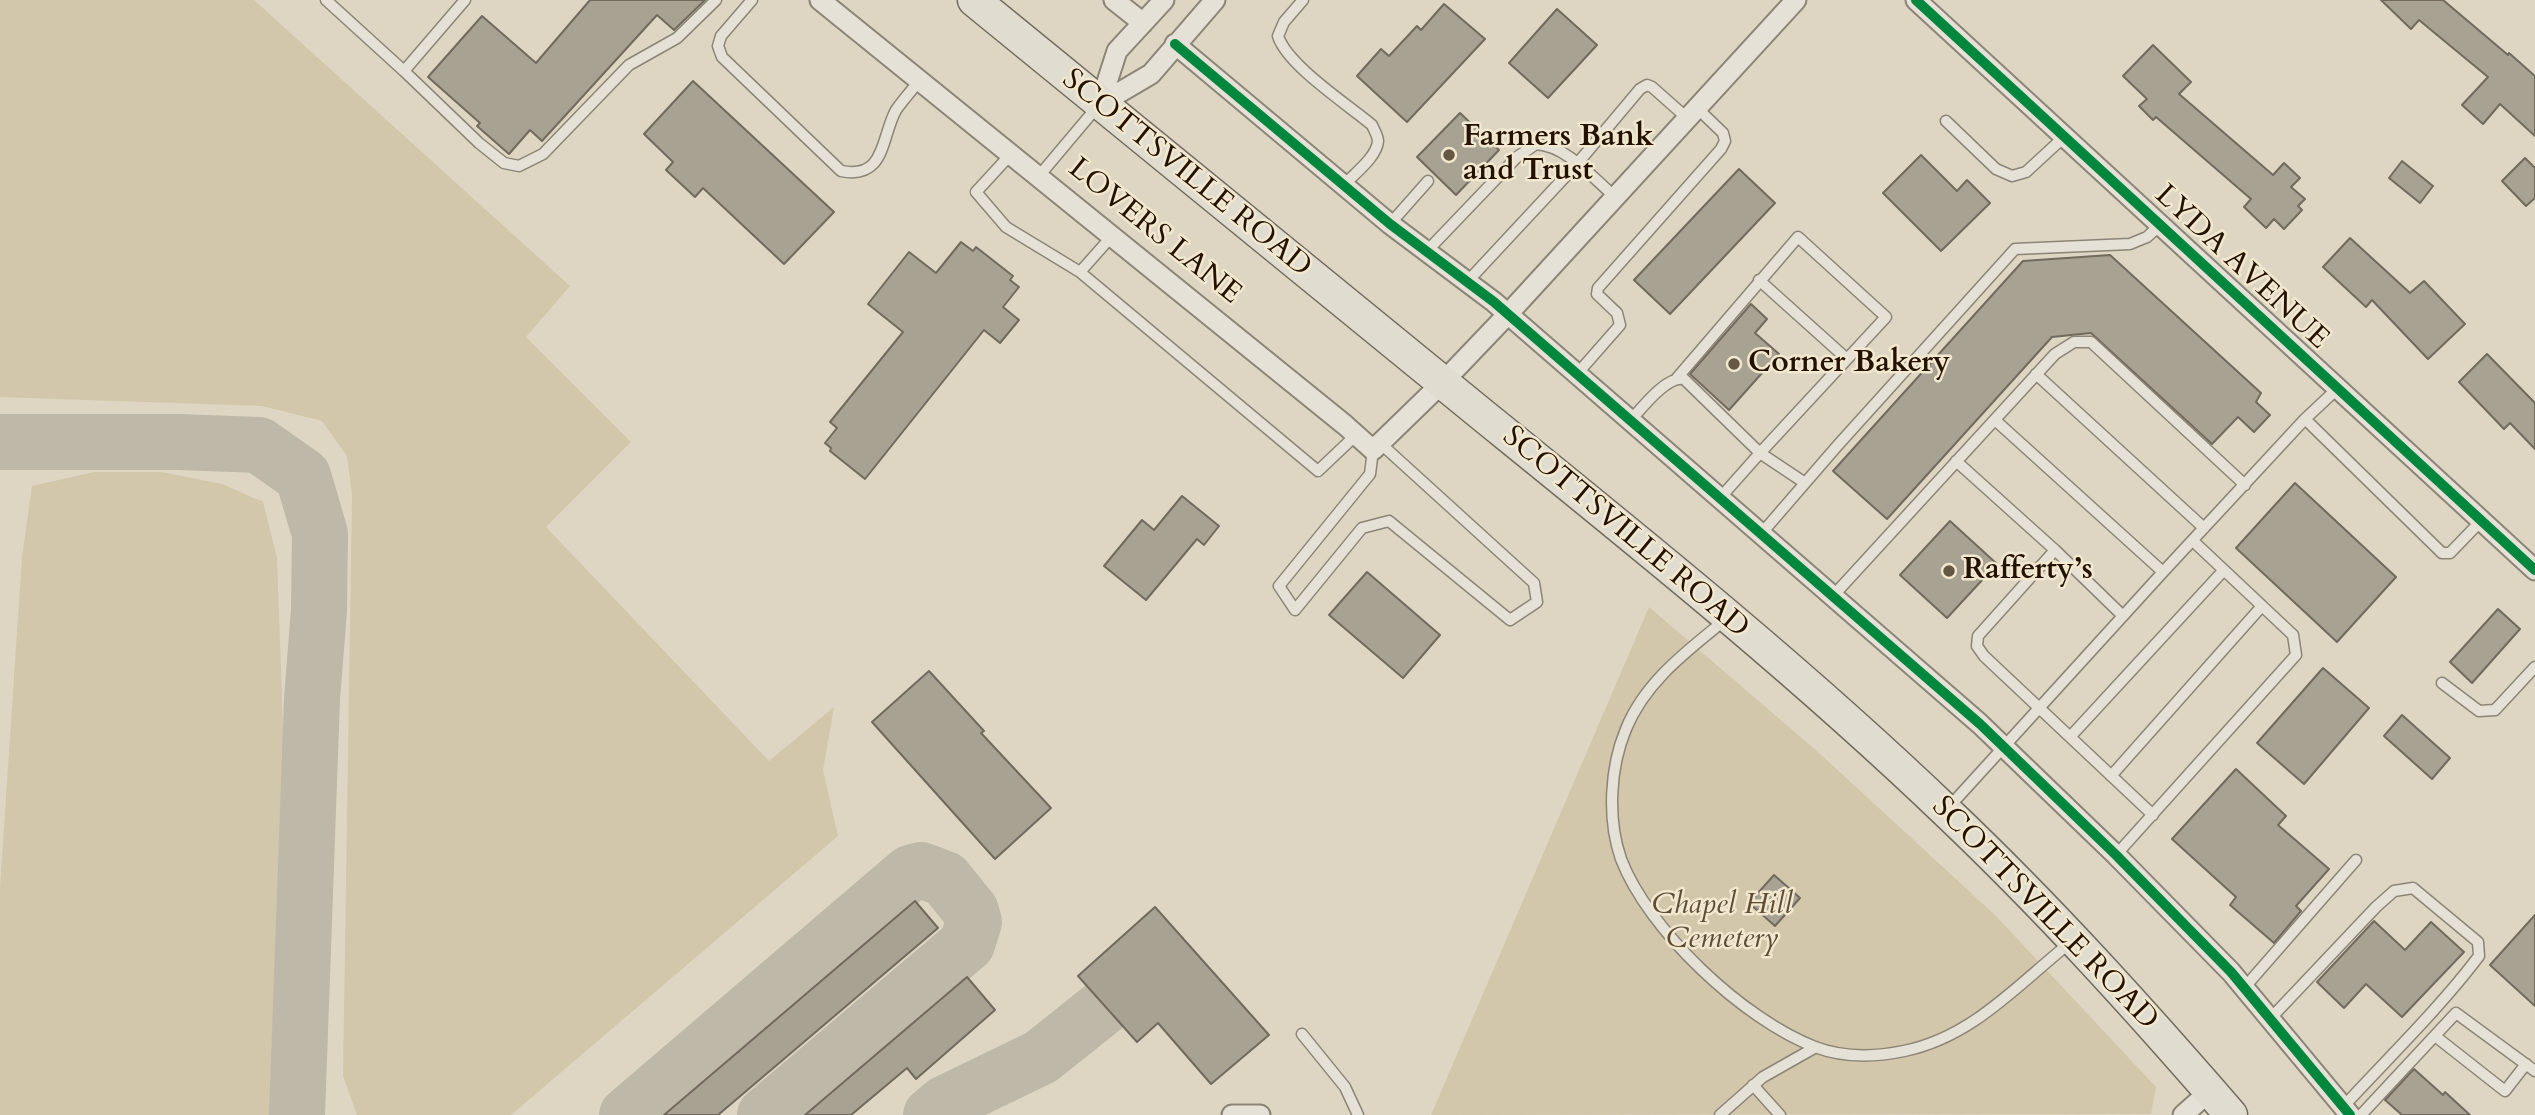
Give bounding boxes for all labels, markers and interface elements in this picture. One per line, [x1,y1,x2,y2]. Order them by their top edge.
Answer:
street label: SCOTTSVILLE ROAD [1054,62,1318,286]
place label: Farmers Bank and Trust [1463,120,1654,190]
marker: Farmers Bank and Trust [1441,147,1457,163]
street label: LOVERS LANE [1060,151,1248,313]
street label: LYDA AVENUE [2147,178,2335,358]
place label: Corner Bakery [1748,346,1950,382]
marker: Corner Bakery [1726,356,1742,372]
street label: SCOTTSVILLE ROAD [1494,419,1756,647]
place label: Rafferty’s [1963,553,2093,589]
marker: Rafferty’s [1941,563,1957,579]
street label: SCOTTSVILLE ROAD [1923,790,2165,1038]
park label: Chapel Hill Cemetery [1652,888,1792,958]

